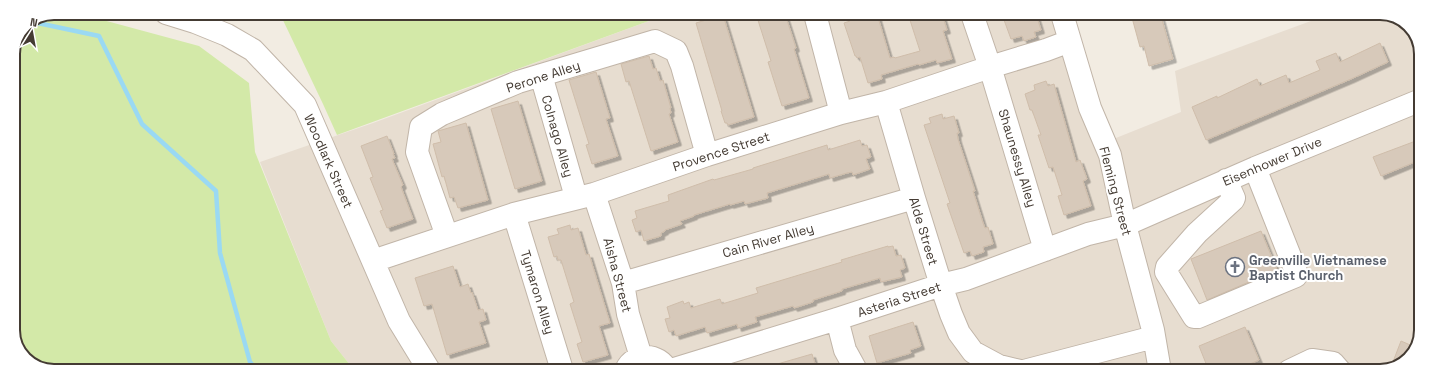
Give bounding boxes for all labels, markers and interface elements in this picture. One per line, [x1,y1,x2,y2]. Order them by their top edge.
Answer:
north arrow [12,12,52,52]
text: N [29,15,39,30]
street label: Perone Alley [504,56,582,96]
street label: Colnago Alley [538,93,577,179]
street label: Shaunessy Alley [994,107,1041,209]
street label: Woodlark Street [300,111,357,211]
street label: Provence Street [670,128,772,175]
street label: Eisenhower Drive [1220,133,1324,190]
street label: Fleming Street [1095,145,1136,238]
street label: Alde Street [905,195,942,267]
street label: Cain River Alley [720,219,816,262]
street label: Aisha Street [599,236,636,314]
street label: Tymaron Alley [517,248,558,336]
place label: Greenville Vietnamese Baptist Church [1249,252,1387,284]
church icon: Greenville Vietnamese Baptist Church [1224,256,1246,278]
street label: Asteria Street [855,278,943,321]

